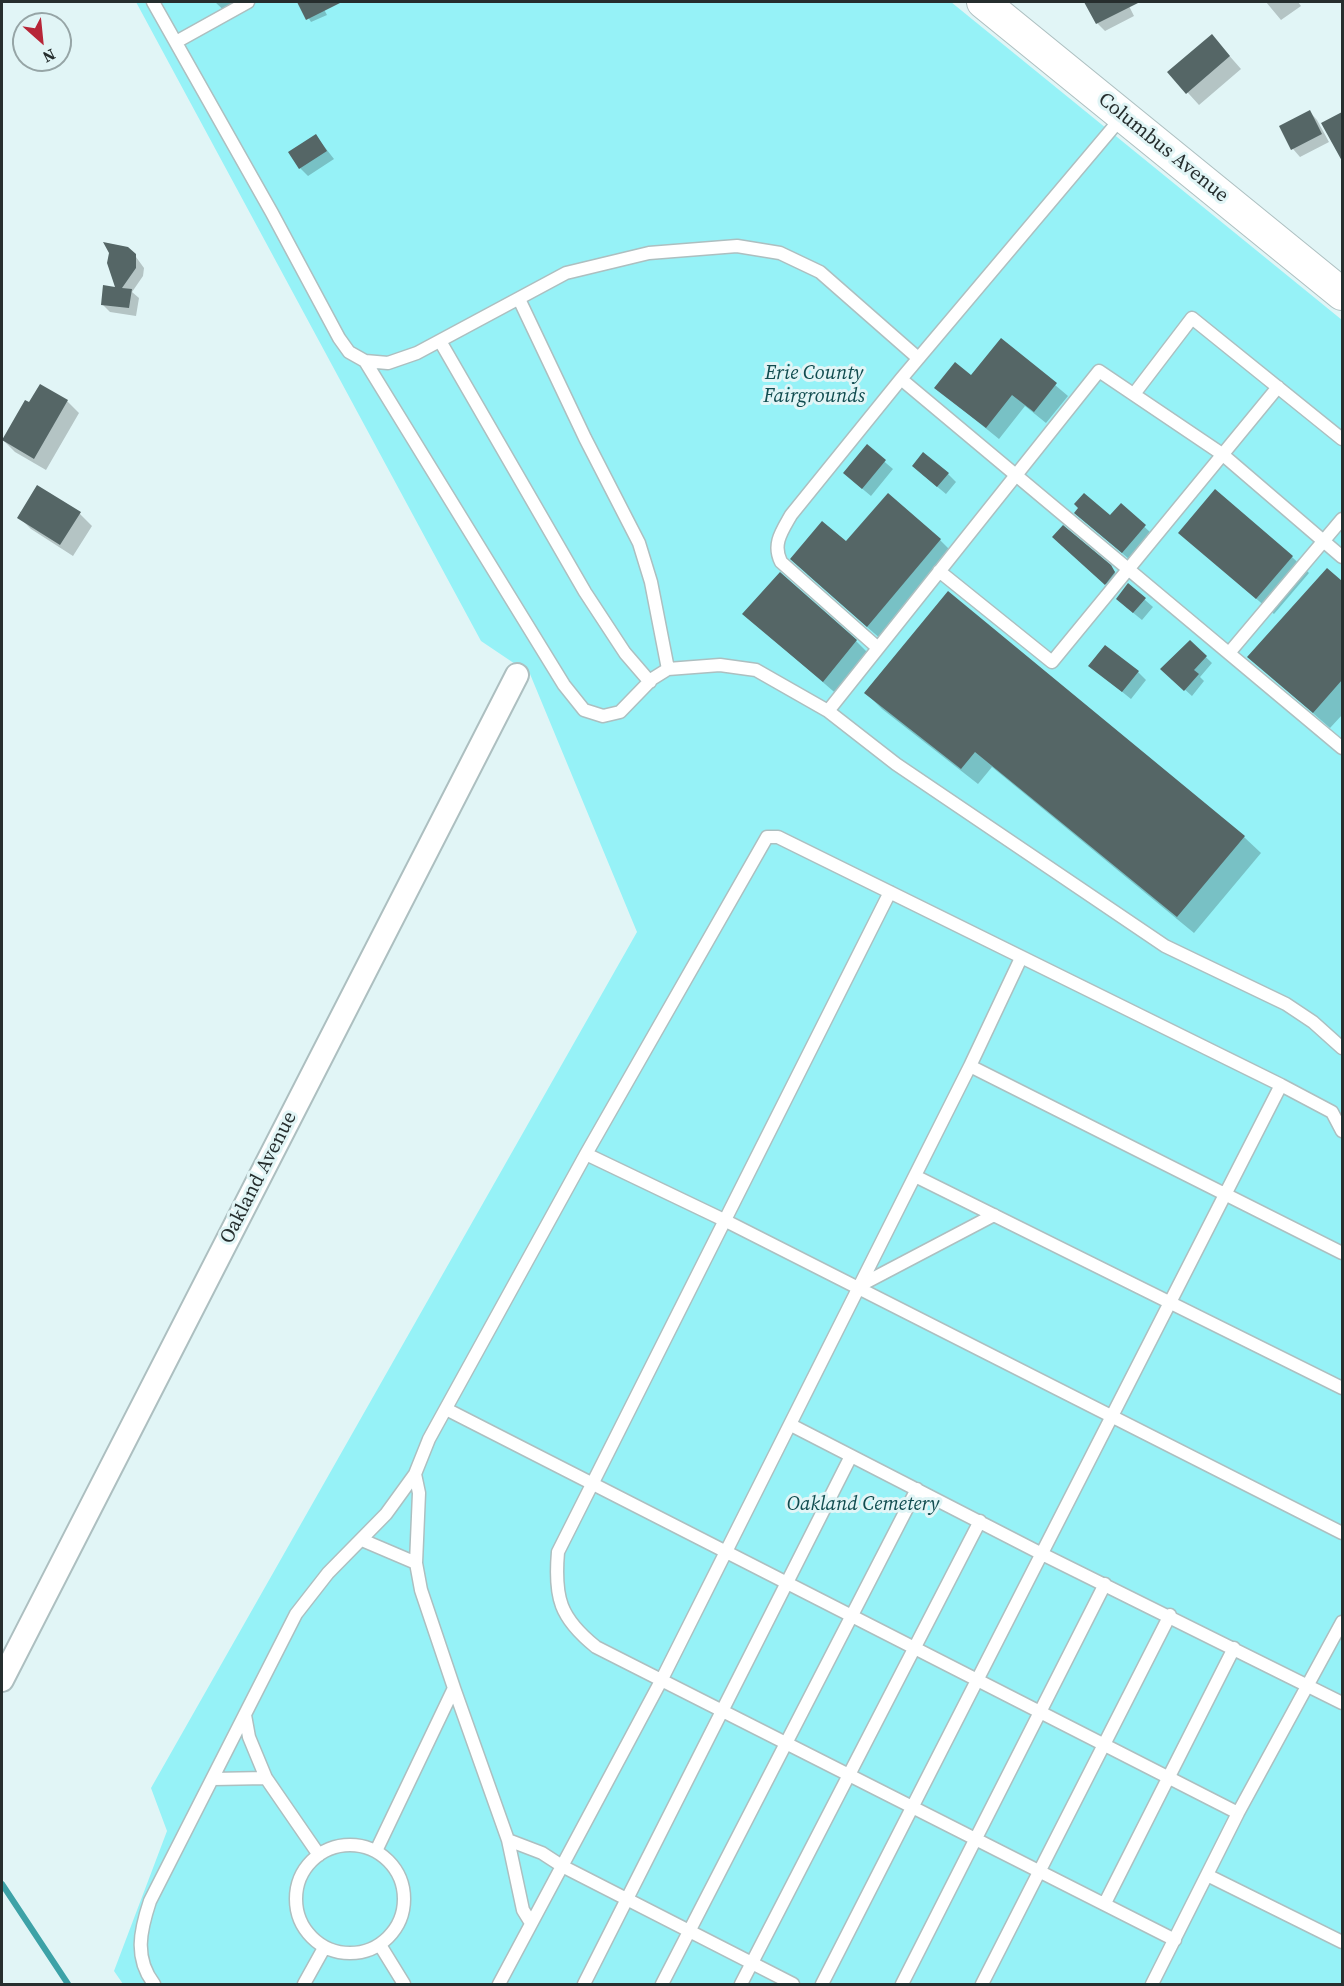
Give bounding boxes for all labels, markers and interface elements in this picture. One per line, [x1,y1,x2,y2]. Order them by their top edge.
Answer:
north arrow [12,12,72,72]
text: N [39,44,59,69]
street label: Columbus Avenue [1093,88,1233,208]
park label: Erie County Fairgrounds [763,362,865,409]
street label: Oakland Avenue [215,1108,303,1248]
park label: Oakland Cemetery [787,1493,939,1517]

